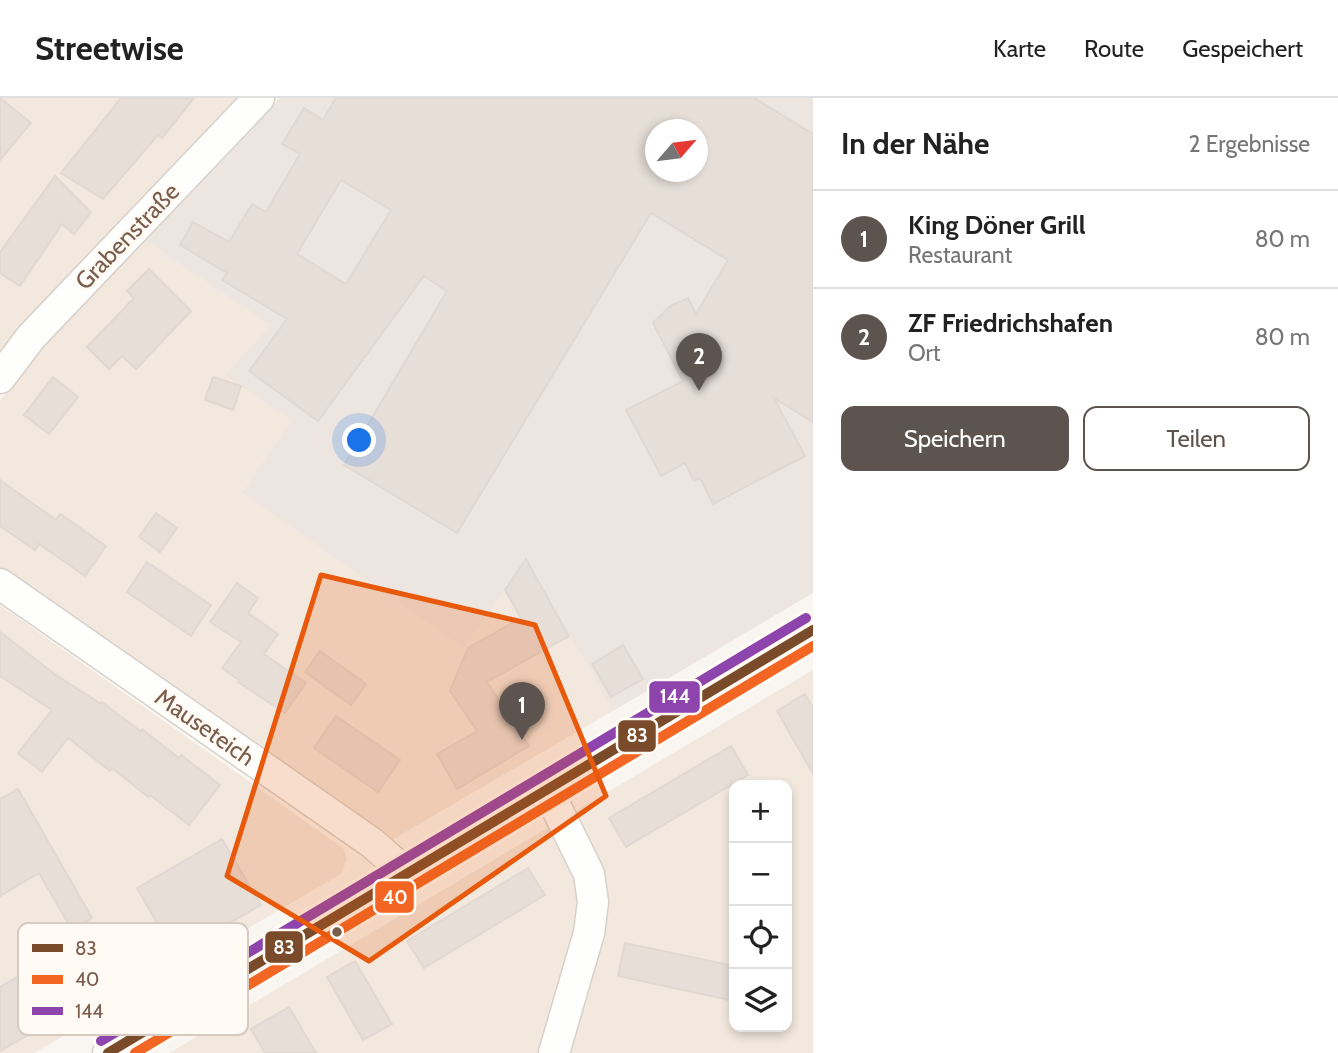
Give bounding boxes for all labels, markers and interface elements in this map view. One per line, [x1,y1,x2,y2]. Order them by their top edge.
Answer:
text: Streetwise [35,28,184,68]
text: Karte [993,34,1046,63]
text: Route [1084,34,1144,63]
text: Gespeichert [1182,34,1303,63]
north arrow [645,119,708,182]
text: In der Nähe [841,125,990,162]
text: 2 Ergebnisse [1189,130,1310,158]
street label: Grabenstraße [69,177,185,295]
text: King Döner Grill [908,209,1086,241]
text: 1 [860,225,868,253]
text: 80 m [1255,225,1310,253]
text: Restaurant [908,241,1012,269]
text: ZF Friedrichshafen [908,307,1113,339]
text: 2 [858,323,870,351]
text: 80 m [1255,323,1310,351]
pin: 2 [676,333,722,391]
text: Ort [908,339,941,367]
button: Speichern [841,406,1069,471]
button: Teilen [1083,406,1310,471]
your location [342,423,376,457]
line badge: 144 [648,680,701,714]
street label: Mauseteich [150,682,260,772]
pin: 1 [499,682,545,740]
text: 144 [660,685,690,708]
line badge: 83 [617,719,657,753]
text: 83 [626,724,648,747]
map controls [729,780,792,1032]
button: + [729,780,792,843]
button: − [729,843,792,906]
line badge: 40 [374,880,415,914]
text: 40 [382,886,408,909]
button: locate [729,906,792,969]
legend [18,923,248,1035]
unlabelled marker [330,925,344,939]
line badge: 83 [264,930,304,964]
text: 83 [273,936,295,959]
text: 83 [75,937,97,960]
text: 40 [75,968,99,991]
button: layers [729,969,792,1032]
text: 144 [75,1000,103,1023]

